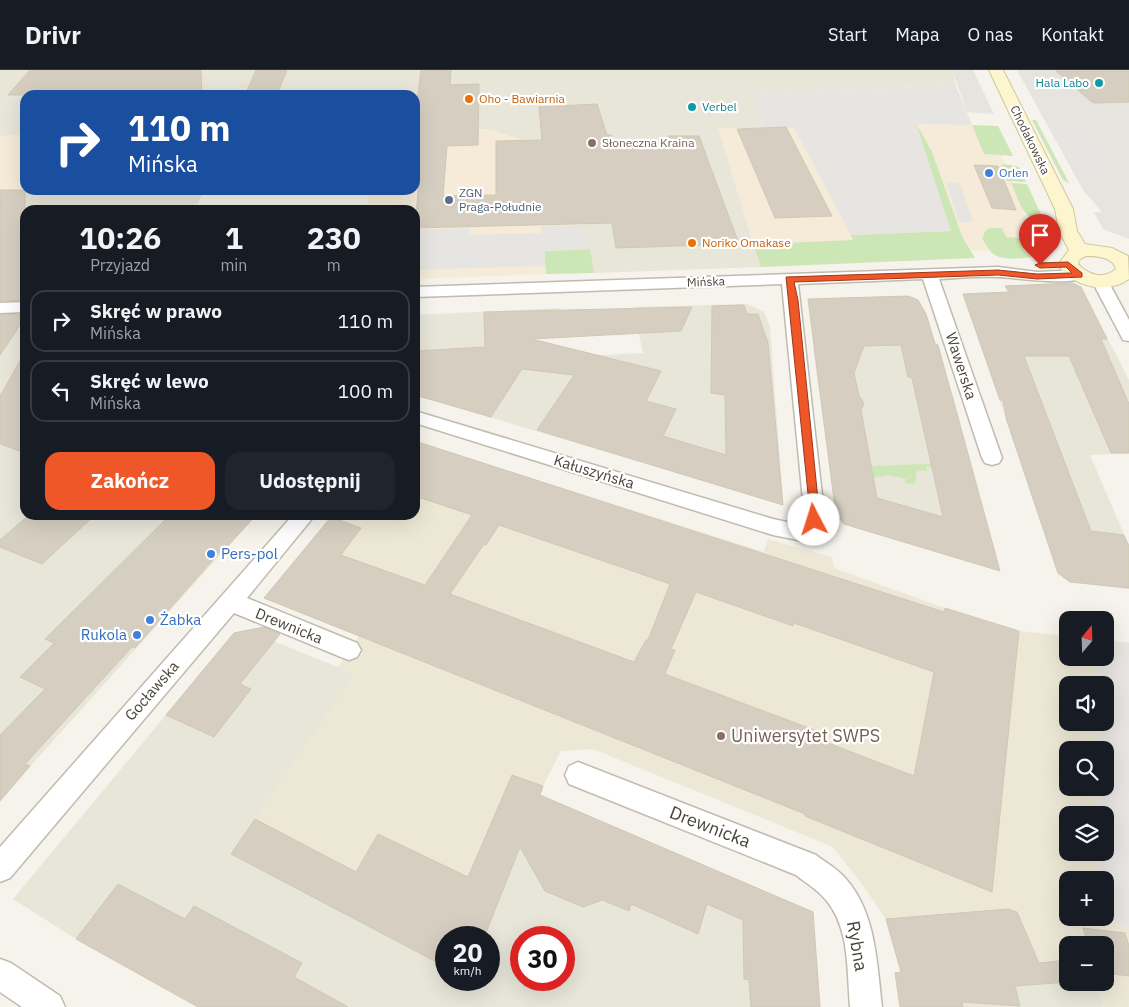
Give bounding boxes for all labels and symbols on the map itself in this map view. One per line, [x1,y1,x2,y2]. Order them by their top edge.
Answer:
place label: Hala Labo [1036,75,1089,90]
marker: Hala Labo [1093,77,1105,89]
place label: Oho - Bawiarnia [479,91,566,106]
marker: Oho - Bawiarnia [463,93,475,105]
place label: Verbel [702,99,737,114]
marker: Verbel [686,101,698,113]
street label: Chodakowska [1007,103,1054,177]
place label: Słoneczna Kraina [602,135,695,150]
marker: Słoneczna Kraina [586,137,598,149]
place label: Orlen [999,165,1029,180]
marker: Orlen [983,167,995,179]
place label: ZGN Praga-Południe [459,185,542,214]
marker: ZGN Praga-Południe [443,194,455,206]
pin [1019,214,1061,265]
place label: Noriko Omakase [702,235,791,250]
marker: Noriko Omakase [686,237,698,249]
street label: Mińska [687,273,726,290]
street label: Wawerska [942,330,981,402]
street label: Kałuszyńska [552,450,637,493]
position arrow [787,493,839,545]
place label: Pers-pol [221,544,278,563]
marker: Pers-pol [205,548,217,560]
street label: Drewnicka [253,603,326,648]
place label: Żabka [160,610,201,629]
north arrow [1059,611,1114,666]
marker: Żabka [144,614,156,626]
place label: Rukola [81,625,127,644]
marker: Rukola [131,629,143,641]
street label: Gocławska [120,657,183,725]
place label: Uniwersytet SWPS [731,724,880,747]
marker: Uniwersytet SWPS [715,730,727,742]
street label: Drewnicka [666,801,754,853]
street label: Rybna [842,919,873,973]
speed limit sign: 30 [510,926,575,991]

